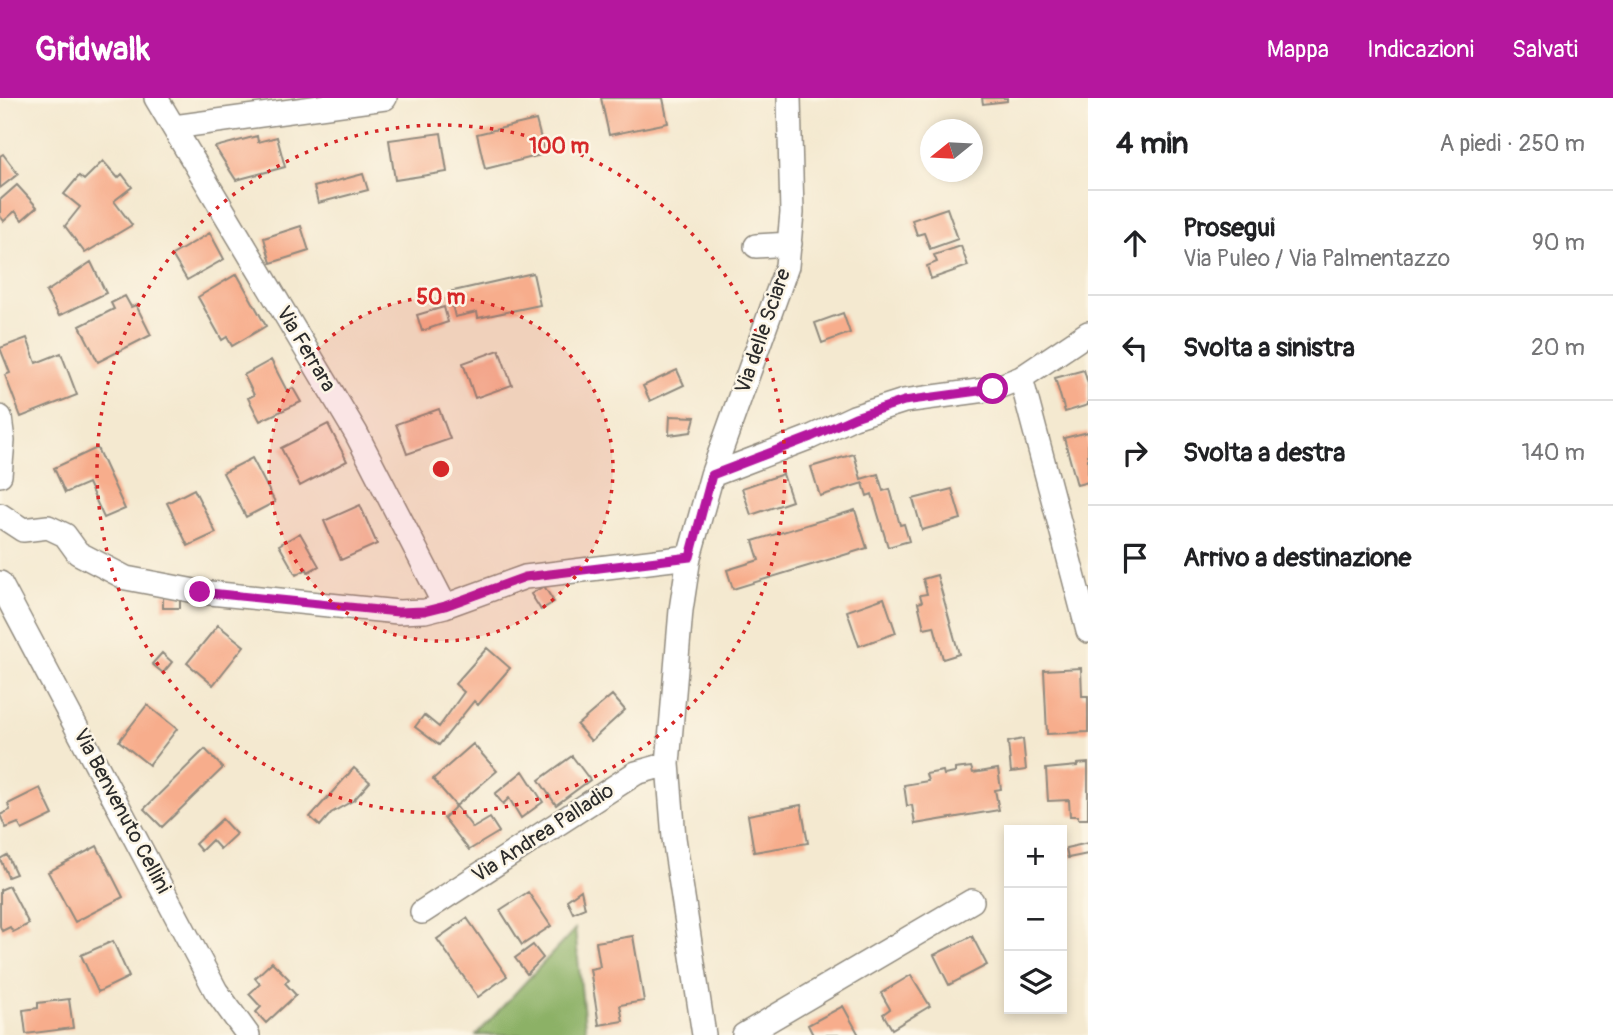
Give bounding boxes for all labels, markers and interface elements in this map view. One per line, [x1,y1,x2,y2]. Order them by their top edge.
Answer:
text: Gridwalk [35,29,150,70]
text: Mappa [1267,35,1329,64]
text: Indicazioni [1367,35,1474,64]
text: Salvati [1512,35,1578,64]
north arrow [920,119,983,182]
text: 4 min [1116,125,1189,162]
text: A piedi · 250 m [1440,129,1585,158]
text: 100 m [529,133,589,160]
text: Prosegui [1183,212,1275,244]
icon: ahead [1116,224,1154,262]
text: 90 m [1532,228,1585,257]
text: Via Puleo / Via Palmentazzo [1183,244,1450,273]
street label: Via delle Sciare [729,264,797,397]
text: 50 m [417,284,466,311]
street label: Via Ferrara [270,301,342,397]
icon: left [1116,329,1154,367]
text: Svolta a sinistra [1183,332,1355,364]
text: 20 m [1531,333,1585,362]
route start [977,373,1008,404]
icon: right [1116,434,1154,472]
text: Svolta a destra [1183,437,1345,469]
text: 140 m [1522,438,1585,467]
centre of rings [429,457,453,481]
icon: arrive [1116,539,1154,577]
text: Arrivo a destinazione [1183,542,1411,574]
route end [184,576,215,607]
street label: Via Benvenuto Cellini [67,724,177,898]
street label: Via Andrea Palladio [467,777,619,889]
map controls [1004,825,1067,1014]
button: + [1004,825,1067,888]
button: − [1004,888,1067,951]
button: layers [1004,951,1067,1014]

